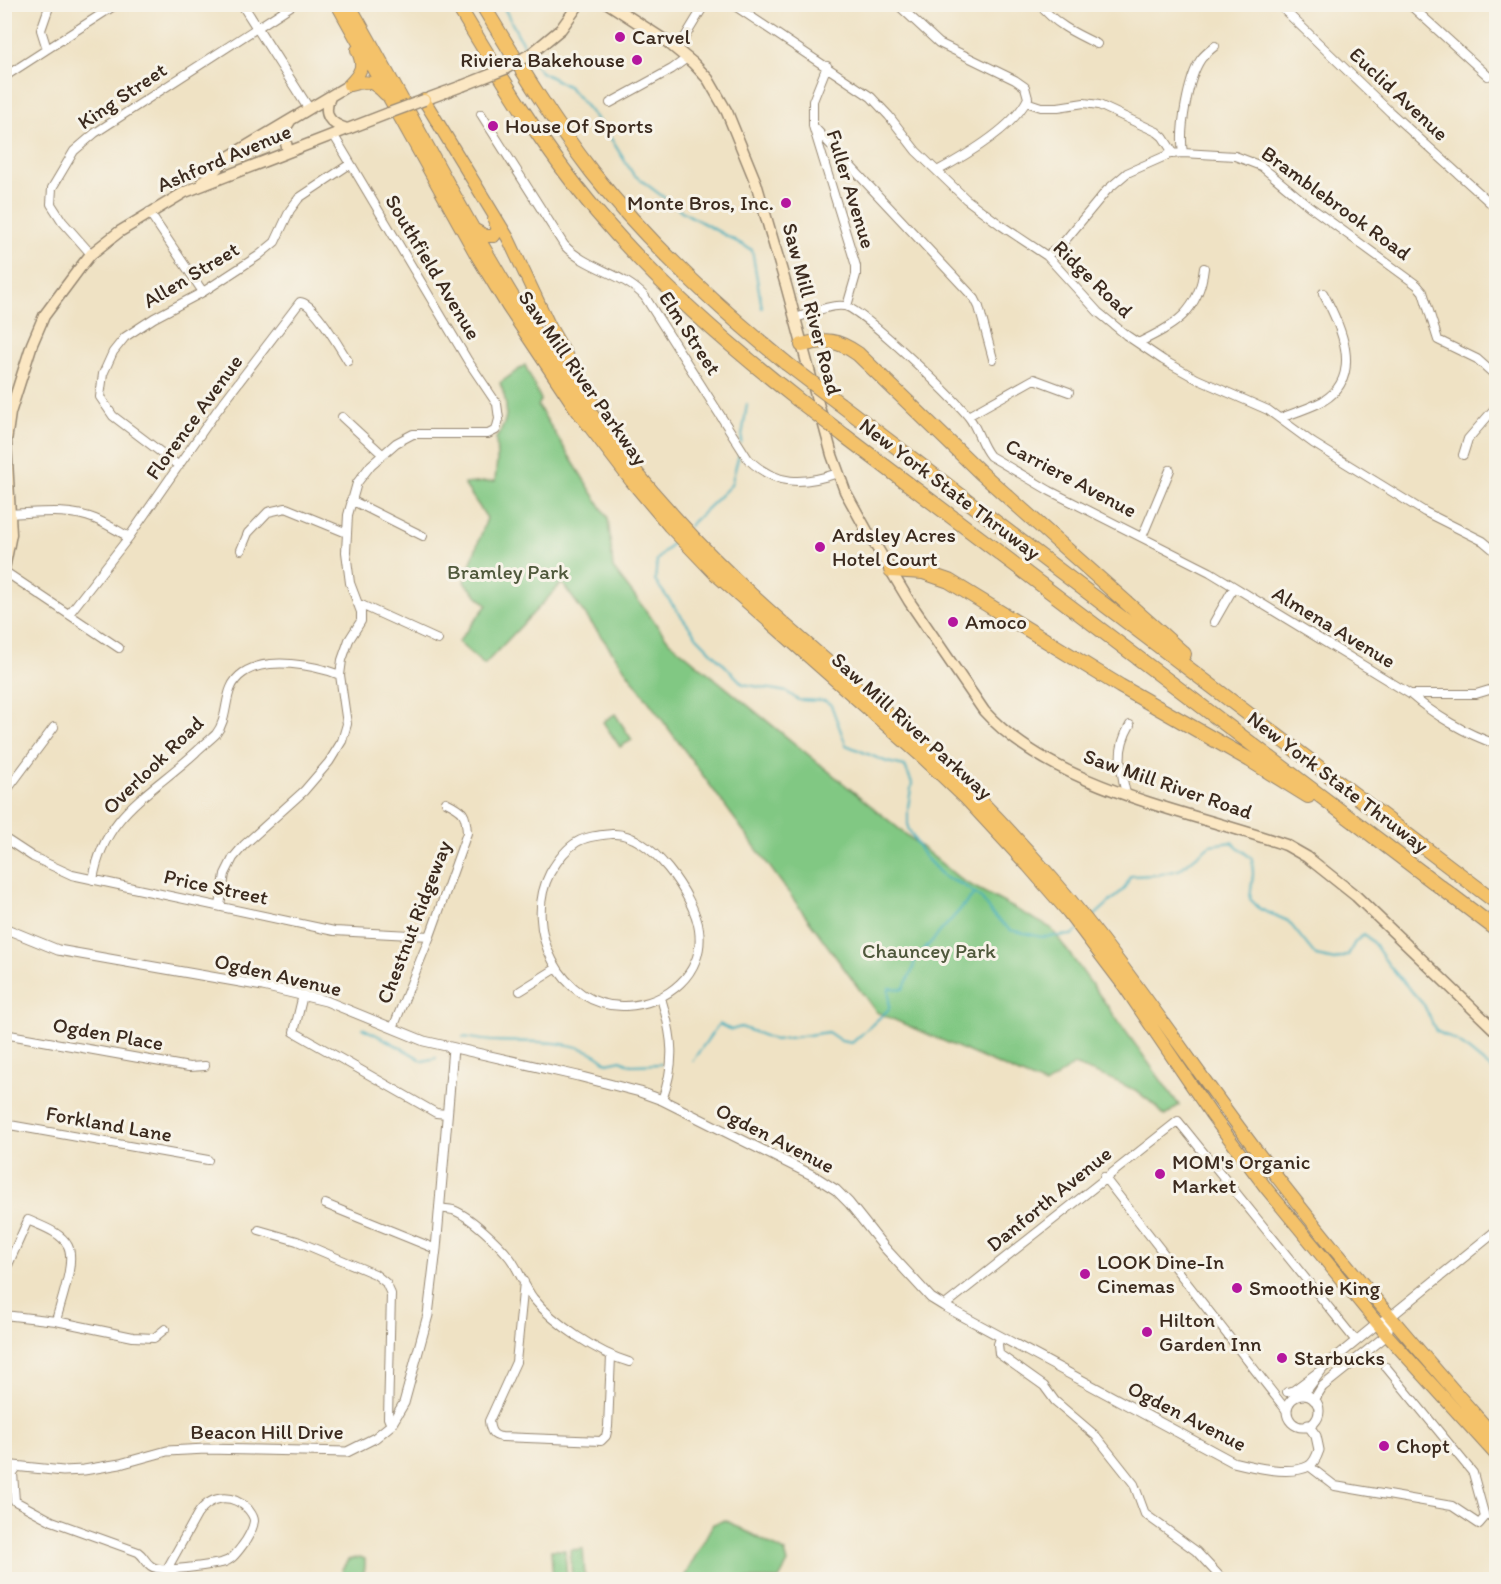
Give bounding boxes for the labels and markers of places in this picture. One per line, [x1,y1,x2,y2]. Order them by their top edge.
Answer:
place label: Carvel [632,24,690,49]
marker: Carvel [613,30,627,44]
place label: Riviera Bakehouse [460,47,625,72]
marker: Riviera Bakehouse [630,53,644,67]
place label: House Of Sports [505,113,653,138]
marker: House Of Sports [486,119,500,133]
place label: Monte Bros, Inc. [627,190,774,215]
marker: Monte Bros, Inc. [779,196,793,210]
place label: Ardsley Acres Hotel Court [832,522,956,571]
marker: Ardsley Acres Hotel Court [813,540,827,554]
place label: Amoco [965,609,1027,634]
marker: Amoco [946,615,960,629]
place label: MOM's Organic Market [1172,1149,1310,1198]
marker: MOM's Organic Market [1153,1167,1167,1181]
place label: LOOK Dine-In Cinemas [1097,1249,1224,1298]
marker: LOOK Dine-In Cinemas [1078,1267,1092,1281]
place label: Smoothie King [1249,1275,1381,1300]
marker: Smoothie King [1230,1281,1244,1295]
place label: Hilton Garden Inn [1159,1307,1262,1356]
marker: Hilton Garden Inn [1140,1325,1154,1339]
place label: Starbucks [1294,1345,1385,1370]
marker: Starbucks [1275,1351,1289,1365]
place label: Chopt [1396,1433,1450,1458]
marker: Chopt [1377,1439,1391,1453]

